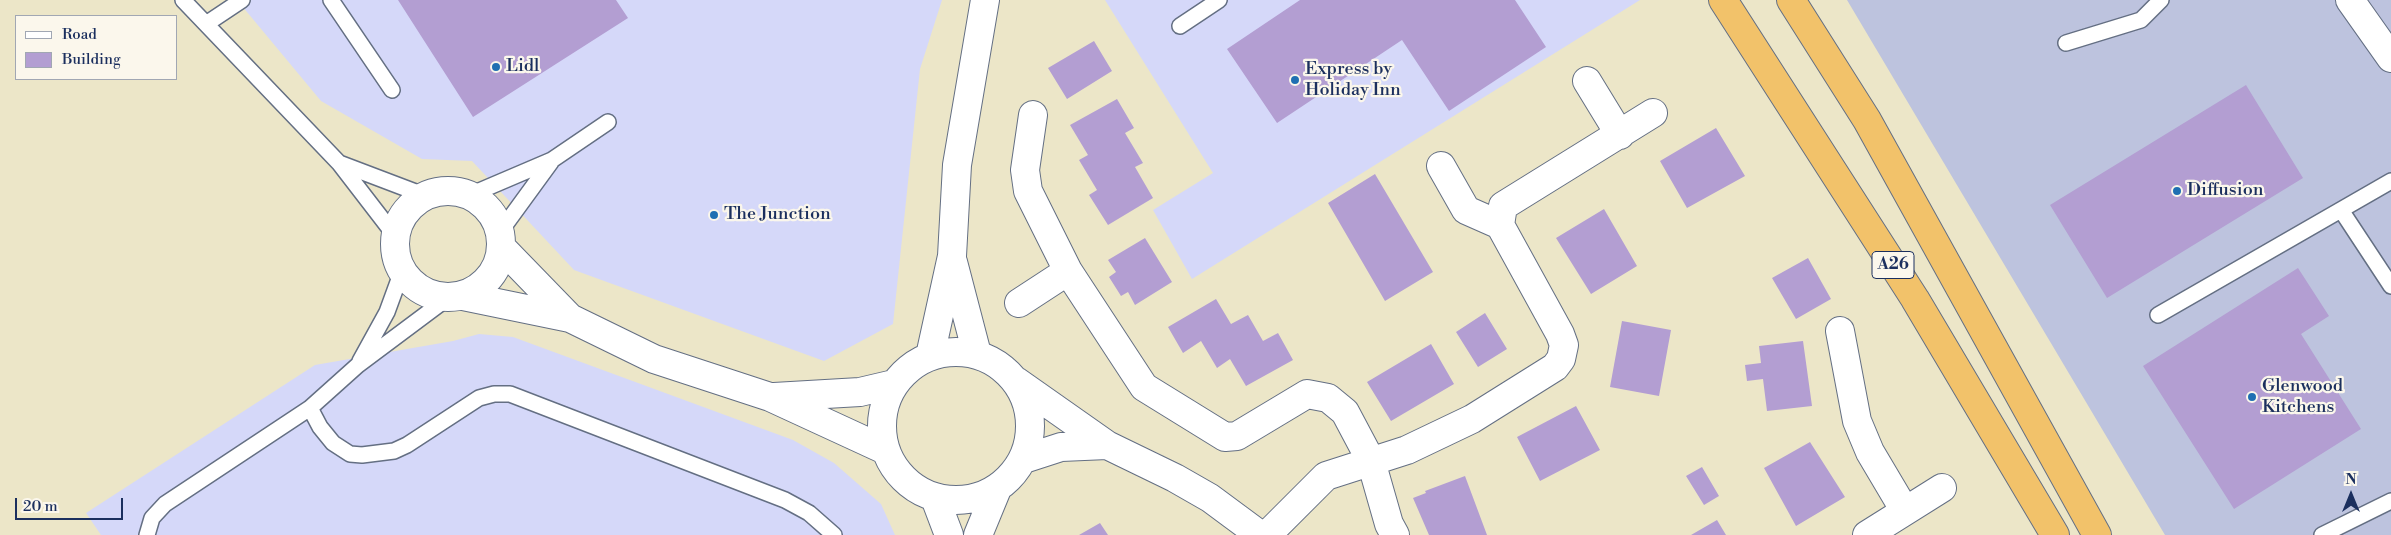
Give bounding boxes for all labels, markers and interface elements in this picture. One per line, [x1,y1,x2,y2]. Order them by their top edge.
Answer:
legend [15,15,178,80]
text: Road [62,25,97,44]
text: Building [62,50,121,69]
place label: Lidl [506,56,539,78]
place label: Express by Holiday Inn [1305,59,1401,102]
marker: Lidl [490,61,502,73]
marker: Express by Holiday Inn [1289,74,1301,86]
place label: Diffusion [2187,180,2263,202]
marker: Diffusion [2171,185,2183,197]
place label: The Junction [724,204,831,226]
marker: The Junction [708,209,720,221]
road number: A26 [1872,252,1914,278]
place label: Glenwood Kitchens [2262,376,2343,418]
marker: Glenwood Kitchens [2246,391,2258,403]
north arrow [2326,470,2376,520]
text: N [2345,471,2357,489]
scale bar [18,488,125,520]
text: 20 m [23,497,58,516]

